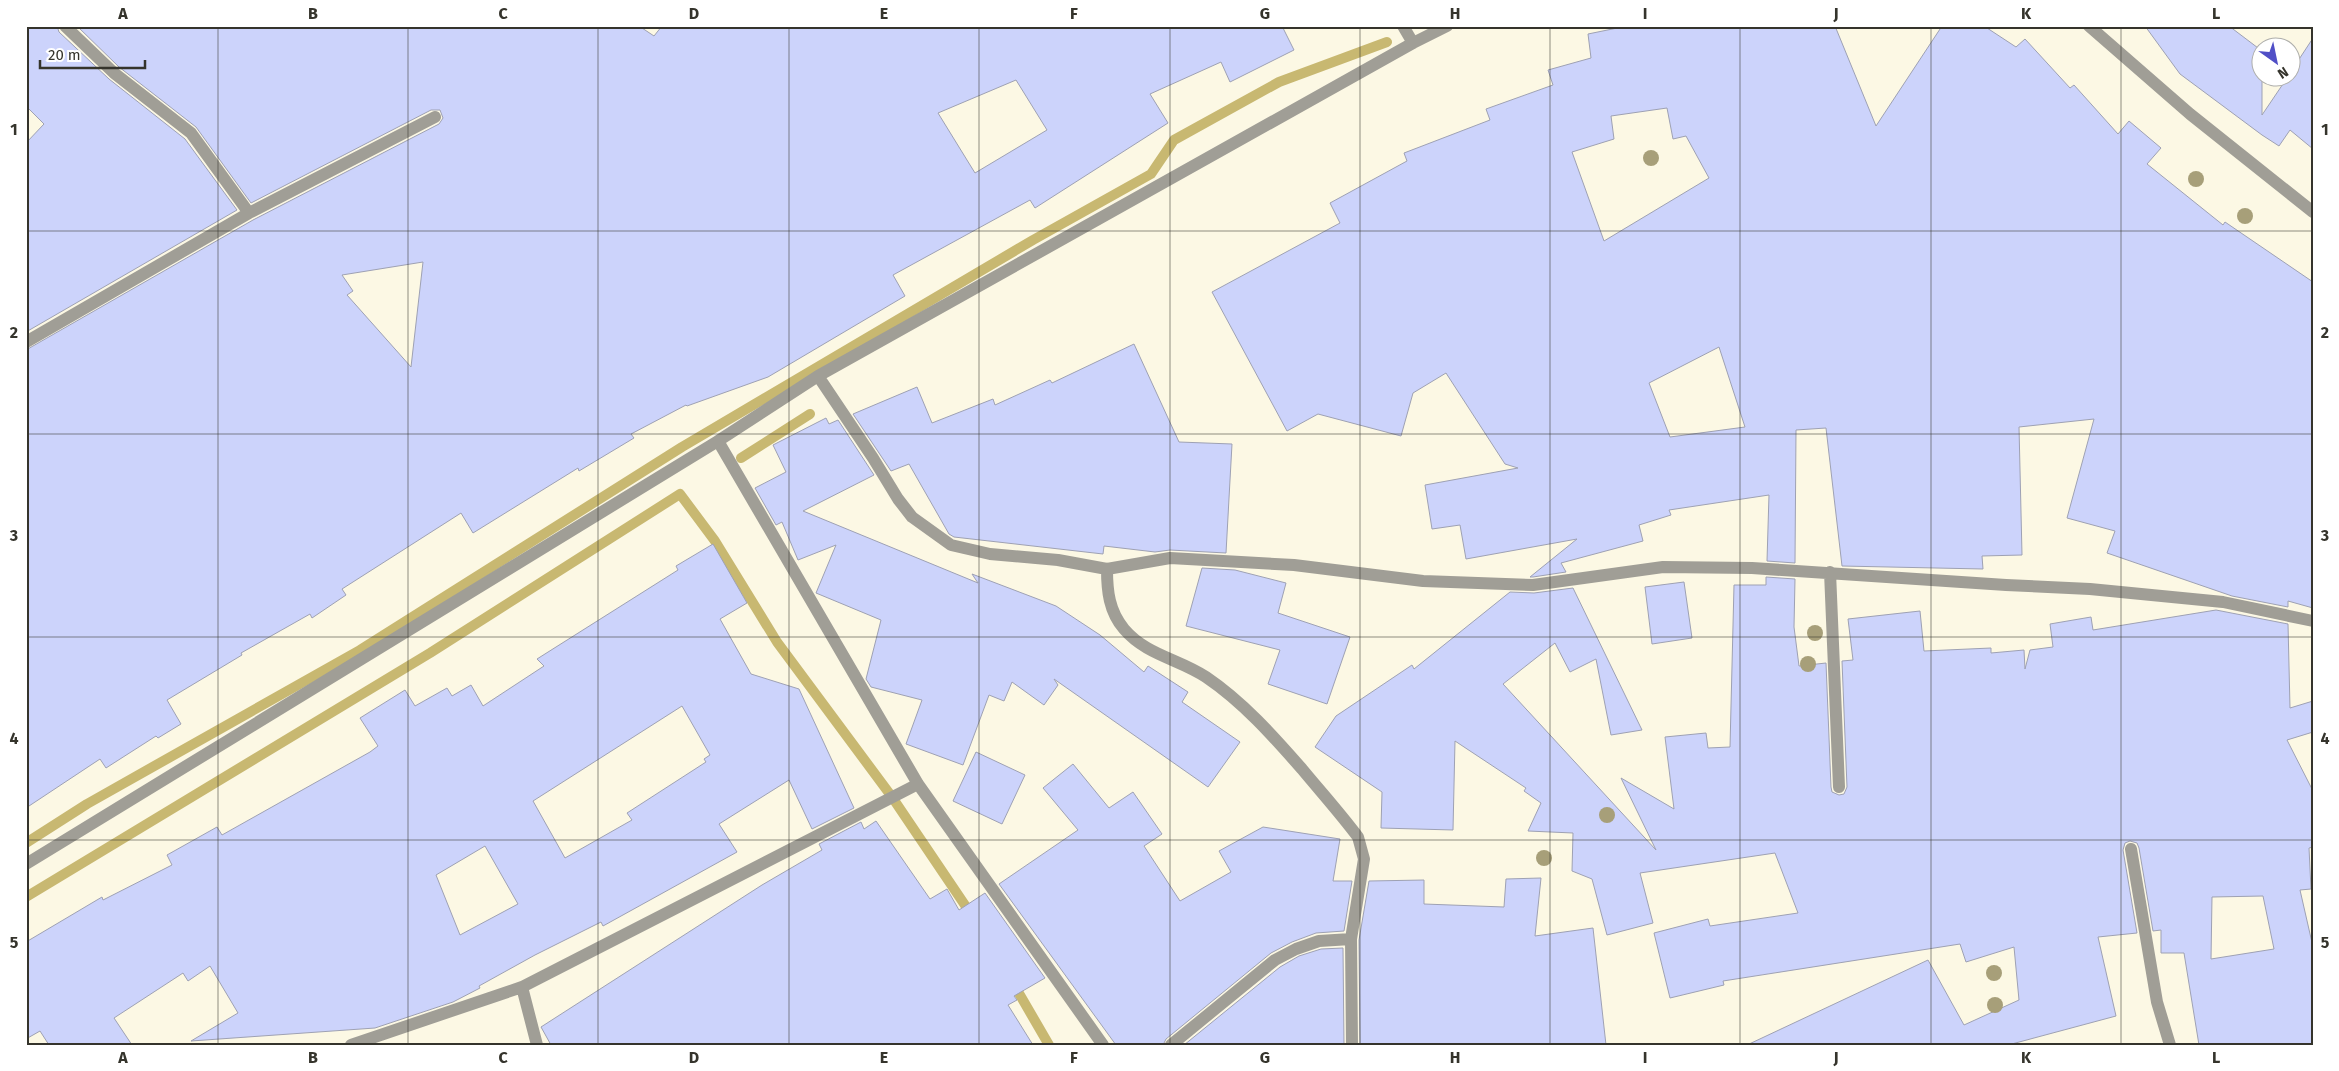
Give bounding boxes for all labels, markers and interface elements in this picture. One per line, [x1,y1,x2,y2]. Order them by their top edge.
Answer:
text: A [117,4,128,23]
text: B [308,4,318,23]
text: C [498,4,508,23]
text: D [689,4,699,23]
text: E [880,4,888,23]
text: F [1070,4,1078,23]
text: G [1260,4,1270,23]
text: H [1450,4,1460,23]
text: I [1643,4,1647,23]
text: J [1832,4,1839,23]
text: K [2021,4,2032,23]
text: L [2212,4,2220,23]
scale bar [40,38,145,70]
north arrow [2252,38,2302,88]
text: 20 m [48,46,81,64]
text: N [2274,63,2291,82]
text: 1 [10,120,18,139]
text: 1 [2321,120,2329,139]
text: 2 [10,323,18,342]
text: 2 [2321,323,2329,342]
text: 3 [9,526,18,545]
text: 3 [2320,526,2329,545]
text: 4 [9,729,19,748]
text: 4 [2320,729,2330,748]
text: 5 [10,933,19,952]
text: 5 [2321,933,2330,952]
text: A [117,1048,128,1067]
text: B [308,1048,318,1067]
text: C [498,1048,508,1067]
text: D [689,1048,699,1067]
text: E [880,1048,888,1067]
text: F [1070,1048,1078,1067]
text: G [1260,1048,1270,1067]
text: H [1450,1048,1460,1067]
text: I [1643,1048,1647,1067]
text: J [1832,1048,1839,1067]
text: K [2021,1048,2032,1067]
text: L [2212,1048,2220,1067]

